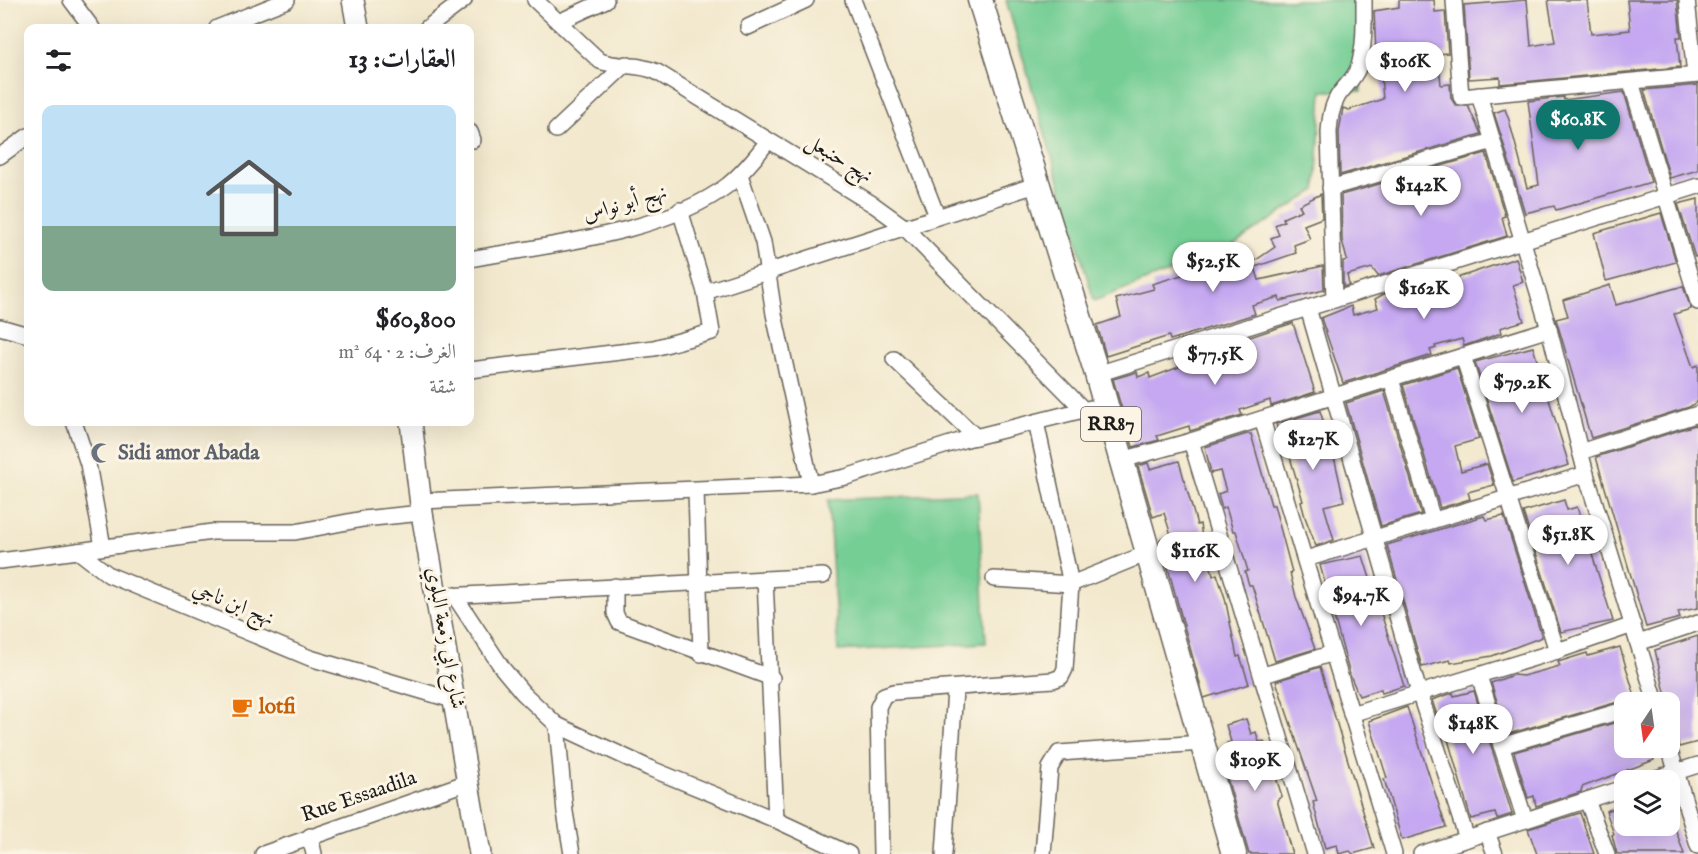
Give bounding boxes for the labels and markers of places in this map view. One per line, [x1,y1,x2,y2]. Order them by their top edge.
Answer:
pin: $106K [1363,42,1447,93]
pin: $60.8K [1529,100,1627,151]
pin: $142K [1379,166,1463,217]
pin: $52.5K [1164,242,1262,293]
pin: $162K [1382,269,1466,320]
pin: $77.5K [1166,335,1264,386]
pin: $79.2K [1473,363,1571,414]
pin: $127K [1271,420,1355,471]
place label: Sidi amor Abada [118,440,260,467]
mosque icon: Sidi amor Abada [89,441,113,465]
pin: $51.8K [1519,515,1617,566]
pin: $116K [1153,532,1237,583]
pin: $94.7K [1312,576,1410,627]
place label: lotfi [258,694,296,721]
cafe icon: lotfi [230,695,254,719]
pin: $148K [1431,704,1515,755]
pin: $109K [1213,741,1297,792]

